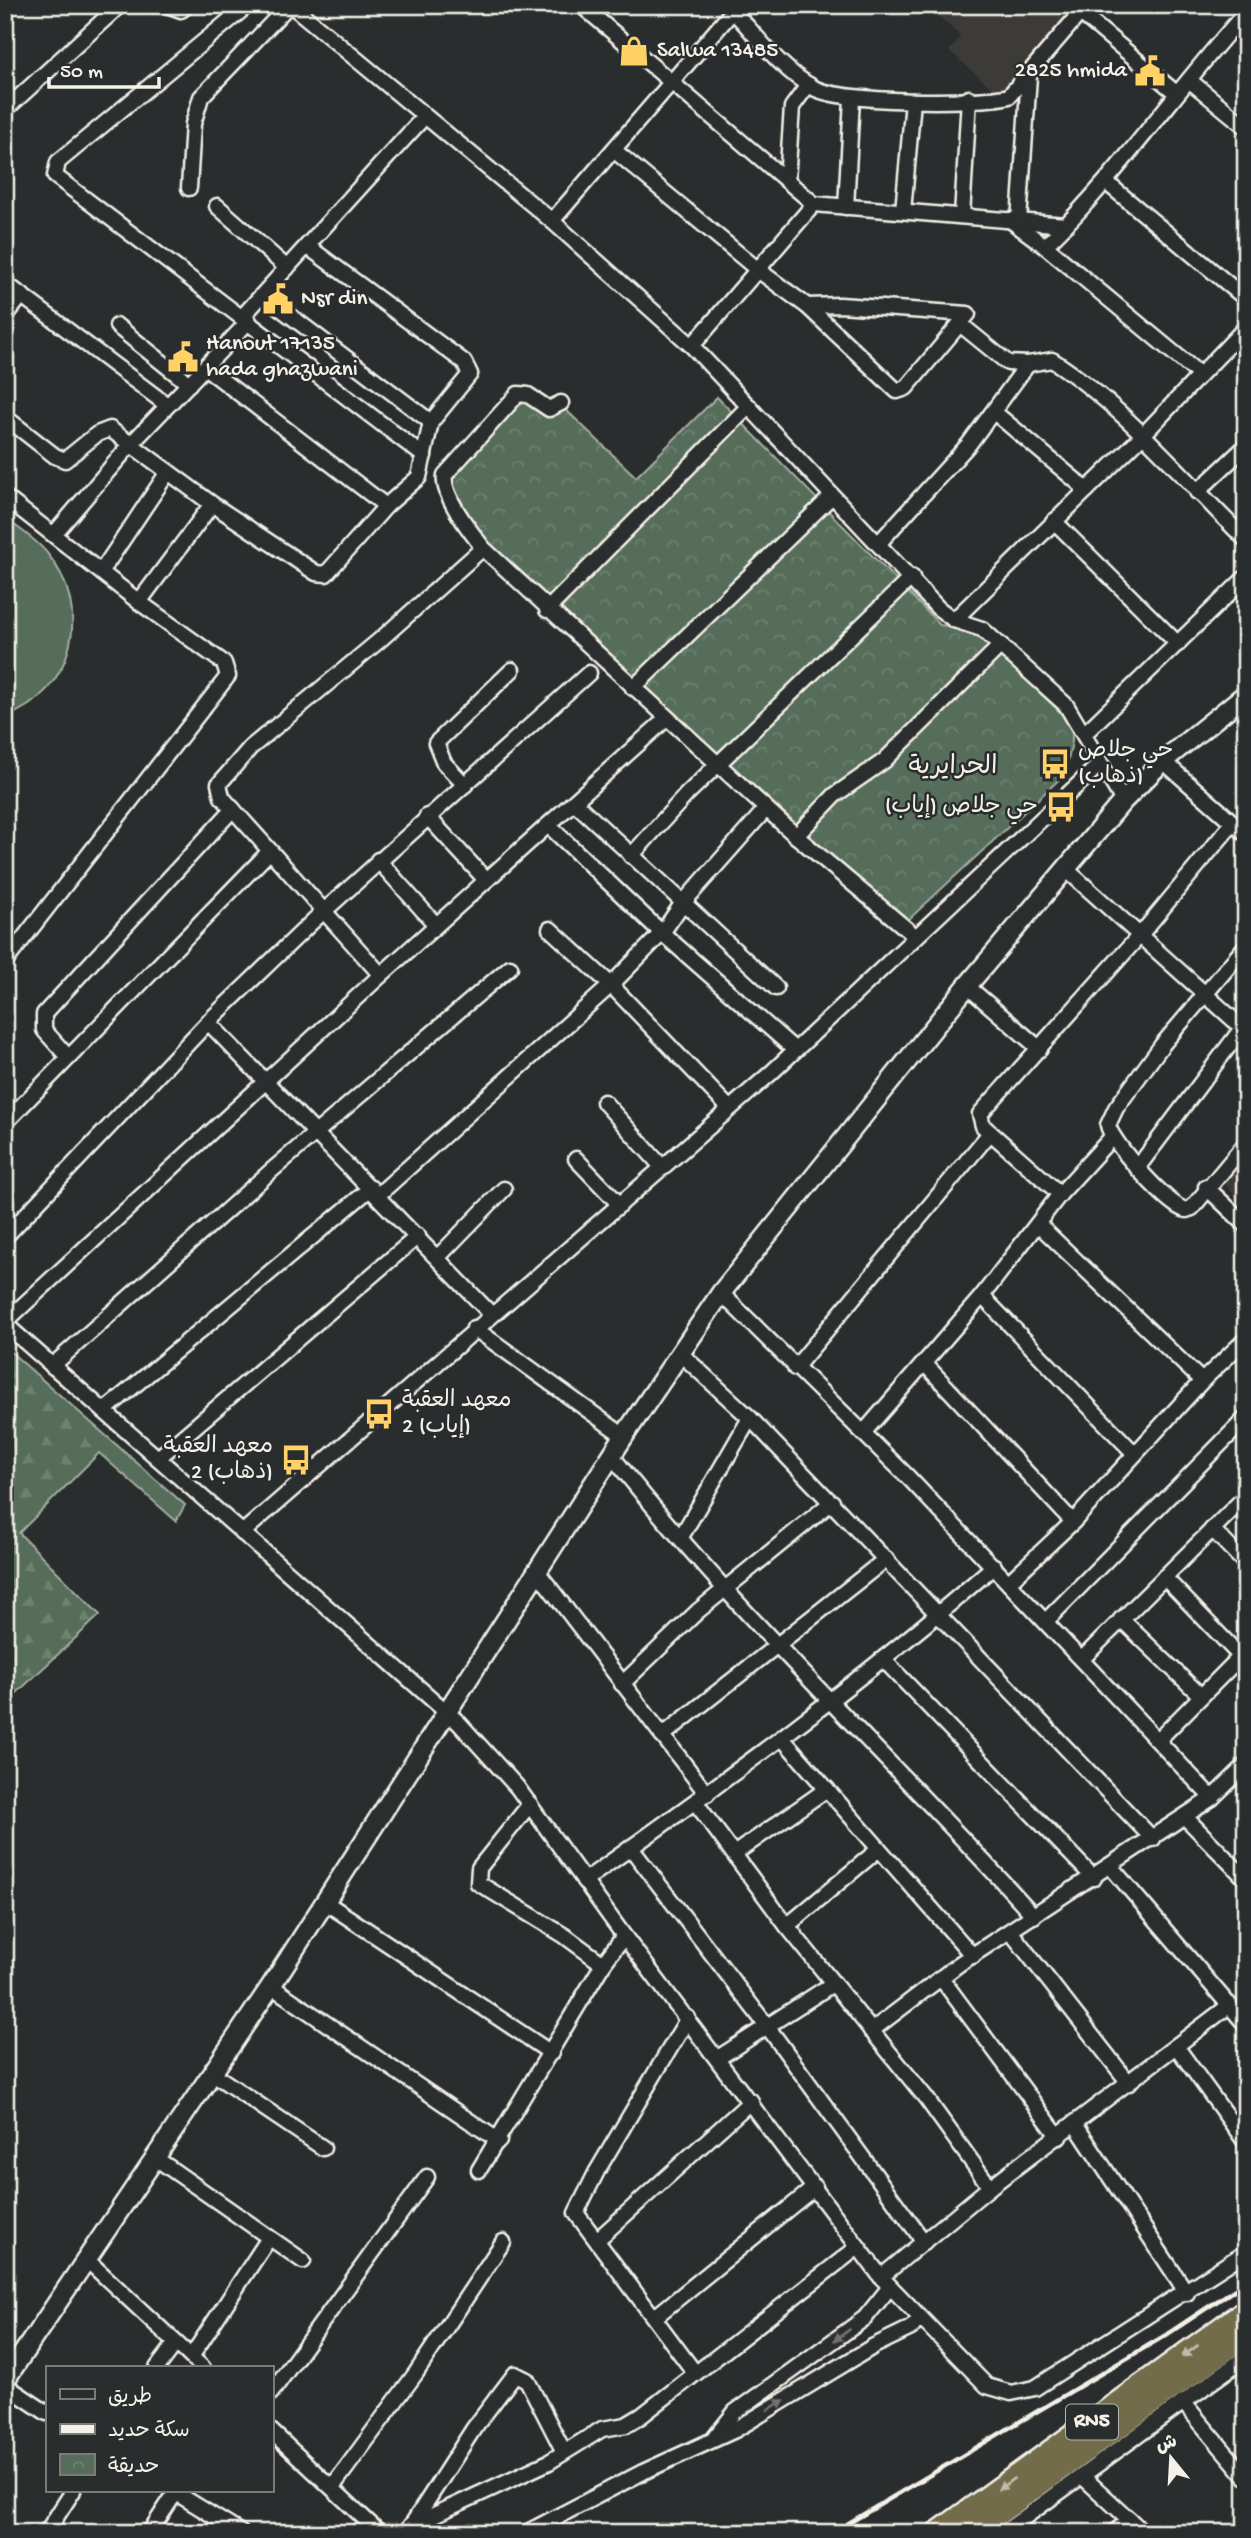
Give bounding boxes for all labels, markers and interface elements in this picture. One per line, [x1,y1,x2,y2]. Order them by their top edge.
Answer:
shop icon: Salwa 13485 [617,34,651,68]
place label: Salwa 13485 [657,38,778,65]
scale bar [49,46,159,90]
public building icon: 2825 hmida [1133,54,1167,88]
place label: 2825 hmida [1014,58,1128,85]
text: 50 m [60,61,103,86]
public building icon: Nsr din [261,282,295,316]
place label: Nsr din [301,286,368,313]
place label: Hanout 17135 hada ghazwani [206,331,358,384]
public building icon: Hanout 17135 hada ghazwani [166,340,200,374]
place label: حي جلاص (ذهاب) [1078,738,1174,791]
bus stop icon: حي جلاص (ذهاب) [1038,747,1072,781]
district label: الحرايرية [909,753,997,784]
bus stop icon: حي جلاص (إياب) [1044,790,1078,824]
place label: حي جلاص (إياب) [885,794,1038,825]
place label: معهد العقبة 2 (إياب) [402,1388,512,1441]
bus stop icon: معهد العقبة 2 (إياب) [362,1397,396,1431]
place label: معهد العقبة 2 (ذهاب) [164,1434,273,1487]
bus stop icon: معهد العقبة 2 (ذهاب) [279,1443,313,1477]
one-way arrow [833,2328,851,2342]
one-way arrow [1181,2344,1199,2358]
legend [46,2366,273,2492]
text: طريق [108,2386,152,2411]
one-way arrow [766,2399,785,2412]
road number: RN5 [1066,2404,1118,2440]
text: سكة حديد [108,2420,190,2445]
north arrow [1136,2422,1206,2492]
text: ش [1153,2431,1180,2459]
text: حديقة [108,2456,159,2481]
one-way arrow [997,2477,1015,2491]

